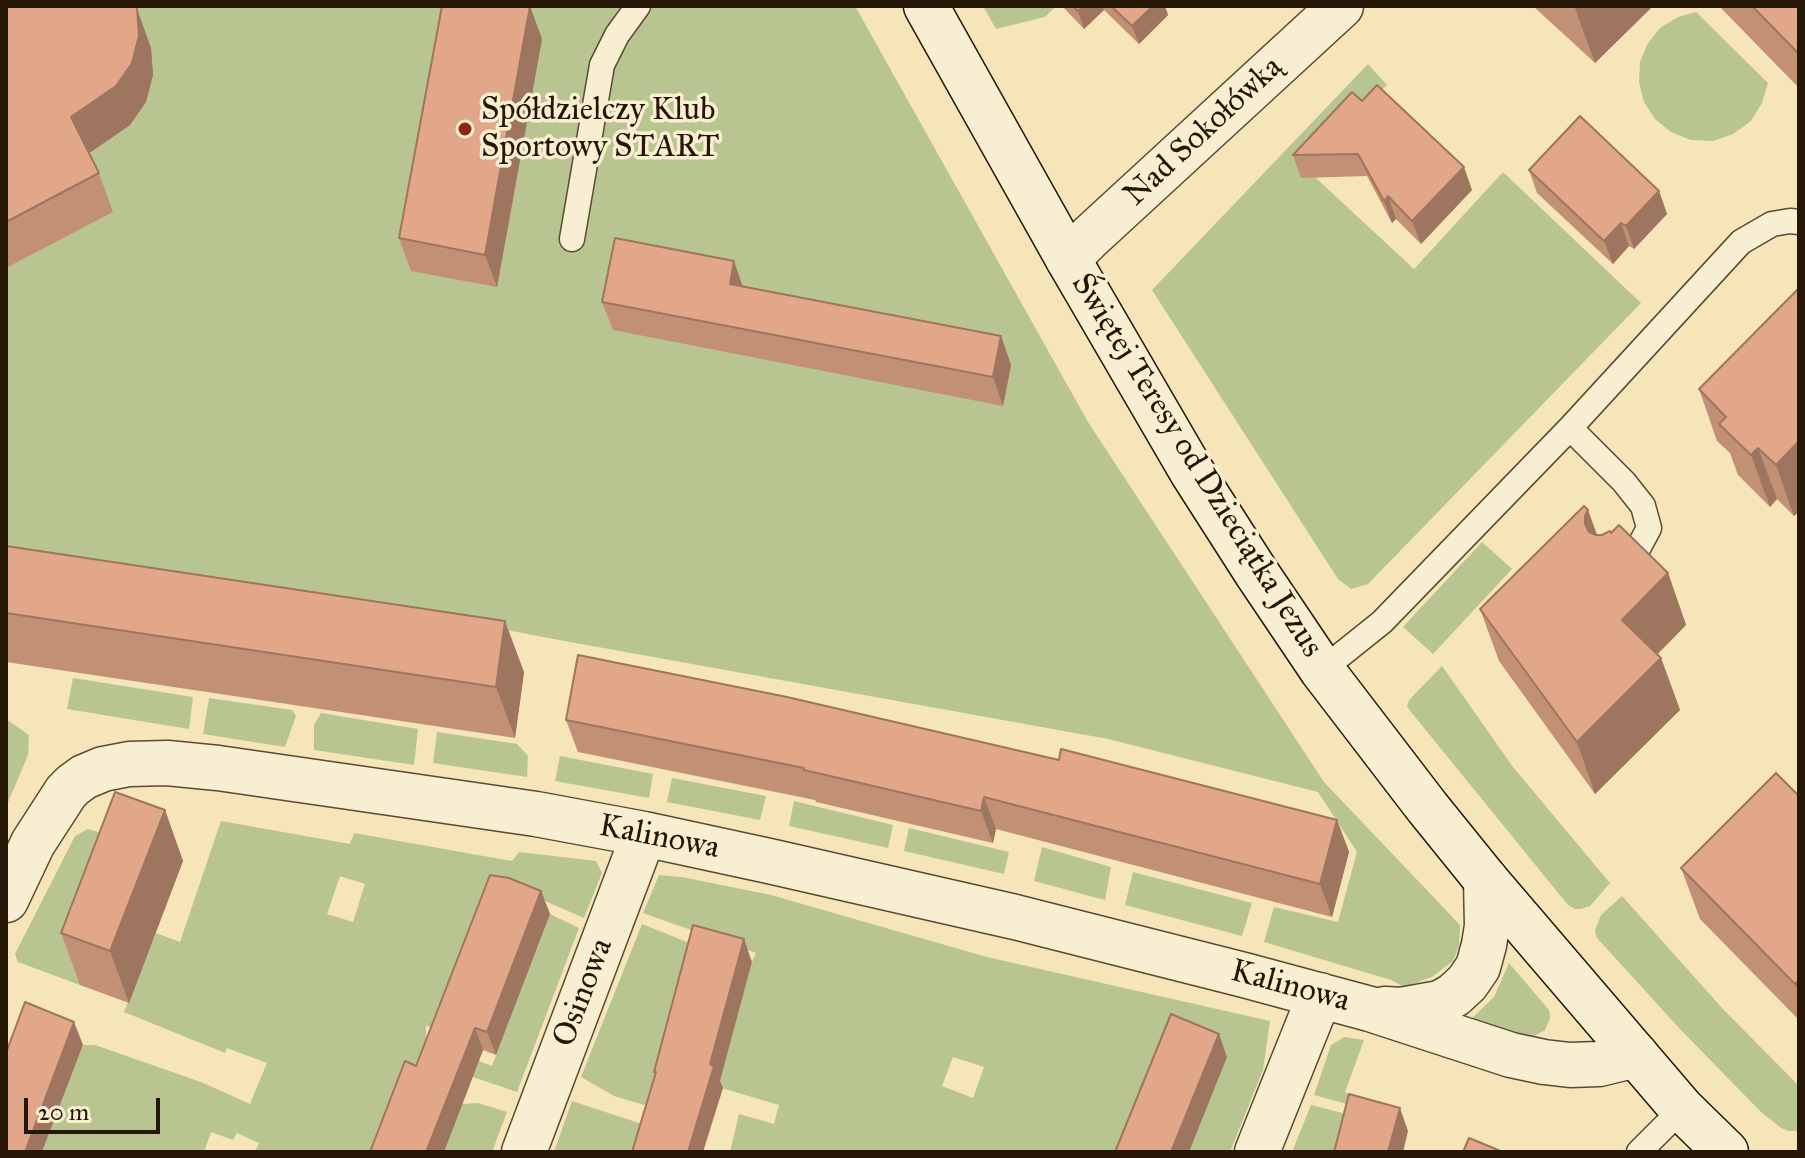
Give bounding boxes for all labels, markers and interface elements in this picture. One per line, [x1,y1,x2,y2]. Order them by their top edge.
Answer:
street label: Nad Sokołówką [1117,49,1291,215]
place label: Spółdzielczy Klub Sportowy START [481,92,719,167]
marker: Spółdzielczy Klub Sportowy START [456,120,474,138]
street label: Świętej Teresy od Dzieciątka Jezus [1062,267,1330,665]
street label: Kalinowa [596,808,722,868]
street label: Osinowa [546,933,622,1053]
street label: Kalinowa [1226,953,1354,1021]
scale bar [28,1082,164,1132]
text: 20 m [38,1097,89,1127]

